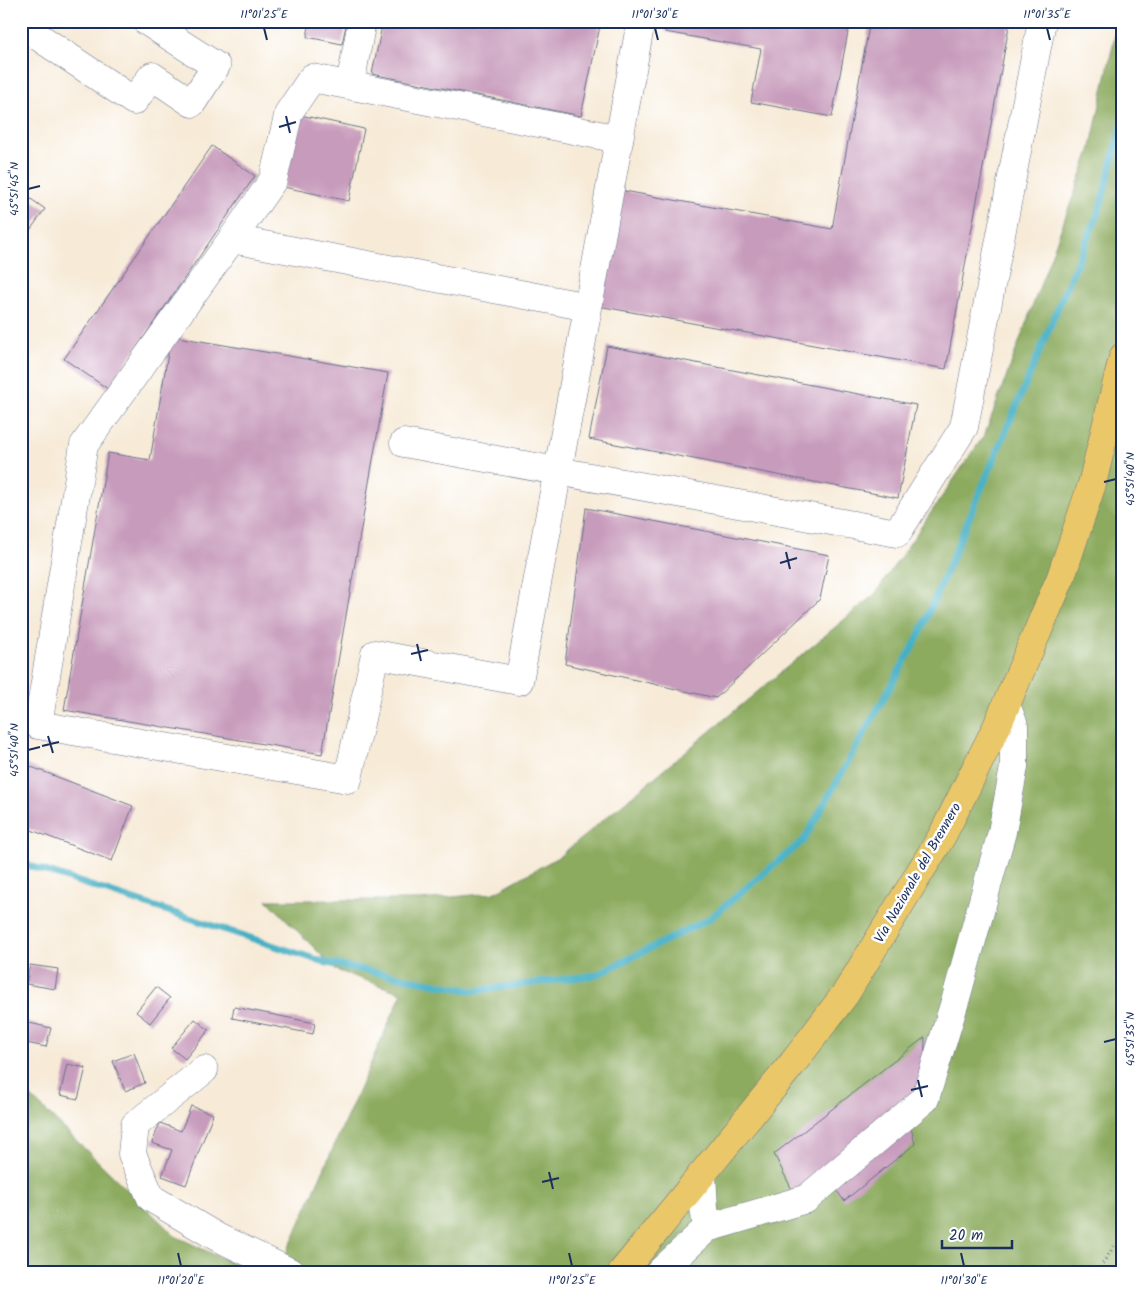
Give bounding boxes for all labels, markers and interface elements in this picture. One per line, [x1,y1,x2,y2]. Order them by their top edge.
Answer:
text: 11°01'25"E [240,5,289,24]
text: 11°01'30"E [632,5,679,24]
text: 11°01'35"E [1023,5,1072,24]
text: 45°51'45"N [5,162,24,216]
text: 45°51'40"N [1121,452,1140,506]
text: 45°51'40"N [5,723,24,777]
street label: Via Nazionale del Brennero [869,799,967,947]
text: 45°51'35"N [1121,1012,1140,1066]
scale bar [942,1218,1012,1250]
text: 20 m [949,1224,983,1248]
text: 11°01'20"E [157,1271,206,1290]
text: 11°01'25"E [548,1271,597,1290]
text: 11°01'30"E [941,1271,988,1290]

